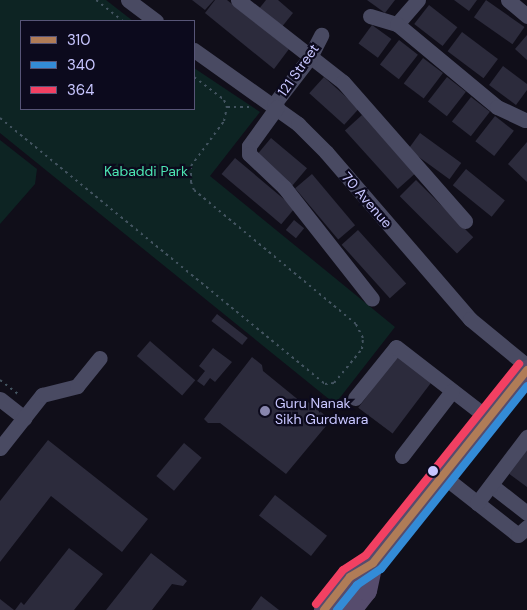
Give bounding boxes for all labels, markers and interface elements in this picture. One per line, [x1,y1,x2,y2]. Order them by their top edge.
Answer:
legend [20,20,195,110]
text: 310 [67,30,91,50]
street label: 121 Street [274,41,322,99]
text: 340 [67,55,95,75]
text: 364 [67,80,94,100]
park label: Kabaddi Park [104,163,188,179]
street label: 70 Avenue [338,169,396,231]
place label: Guru Nanak Sikh Gurdwara [275,395,368,428]
marker: Guru Nanak Sikh Gurdwara [259,405,271,417]
unlabelled marker [428,466,438,476]

